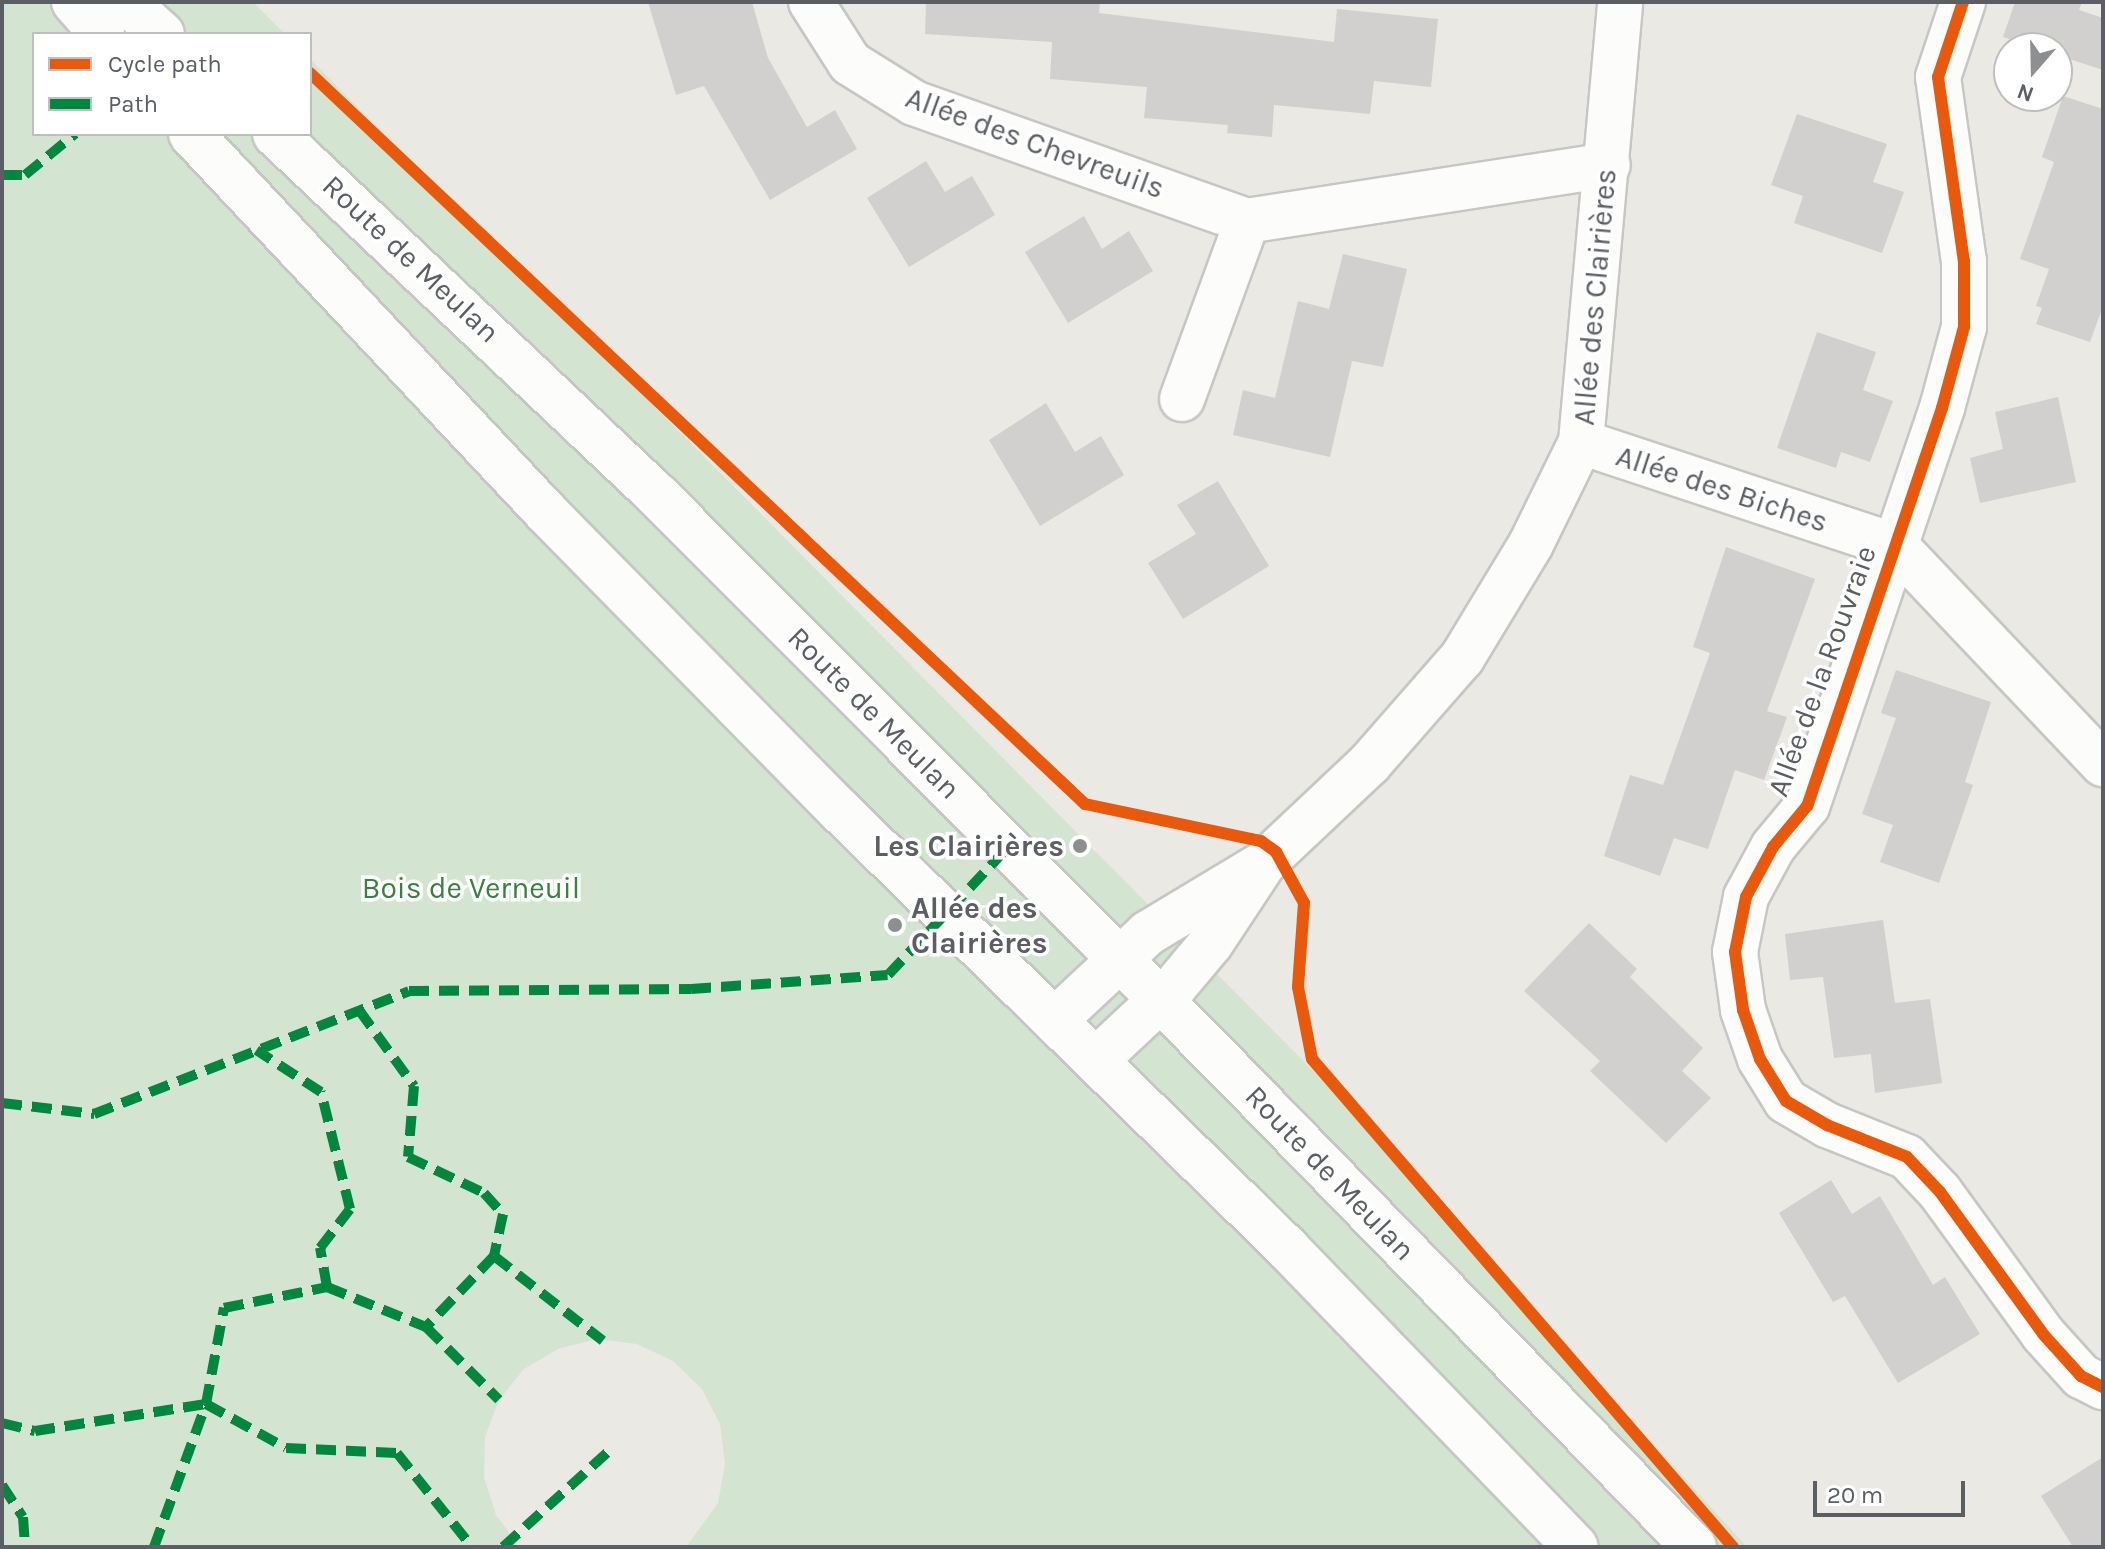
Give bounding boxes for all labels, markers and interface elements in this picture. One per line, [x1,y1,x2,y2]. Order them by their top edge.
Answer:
legend [32,32,312,136]
north arrow [1993,32,2073,112]
text: Cycle path [108,50,222,78]
text: N [2014,78,2037,108]
street label: Allée des Chevreuils [901,79,1169,207]
text: Path [108,90,158,118]
street label: Allée des Clairières [1566,167,1624,427]
street label: Route de Meulan [315,168,507,350]
street label: Allée des Biches [1612,438,1832,540]
street label: Allée de la Rouvraie [1760,541,1884,801]
street label: Route de Meulan [780,619,968,807]
place label: Les Clairières [873,828,1064,864]
marker: Les Clairières [1071,837,1089,855]
park label: Bois de Verneuil [362,870,580,906]
place label: Allée des Clairières [911,890,1048,960]
marker: Allée des Clairières [886,916,904,934]
street label: Route de Meulan [1237,1078,1423,1268]
scale bar [1817,1465,1969,1515]
text: 20 m [1827,1481,1883,1509]

